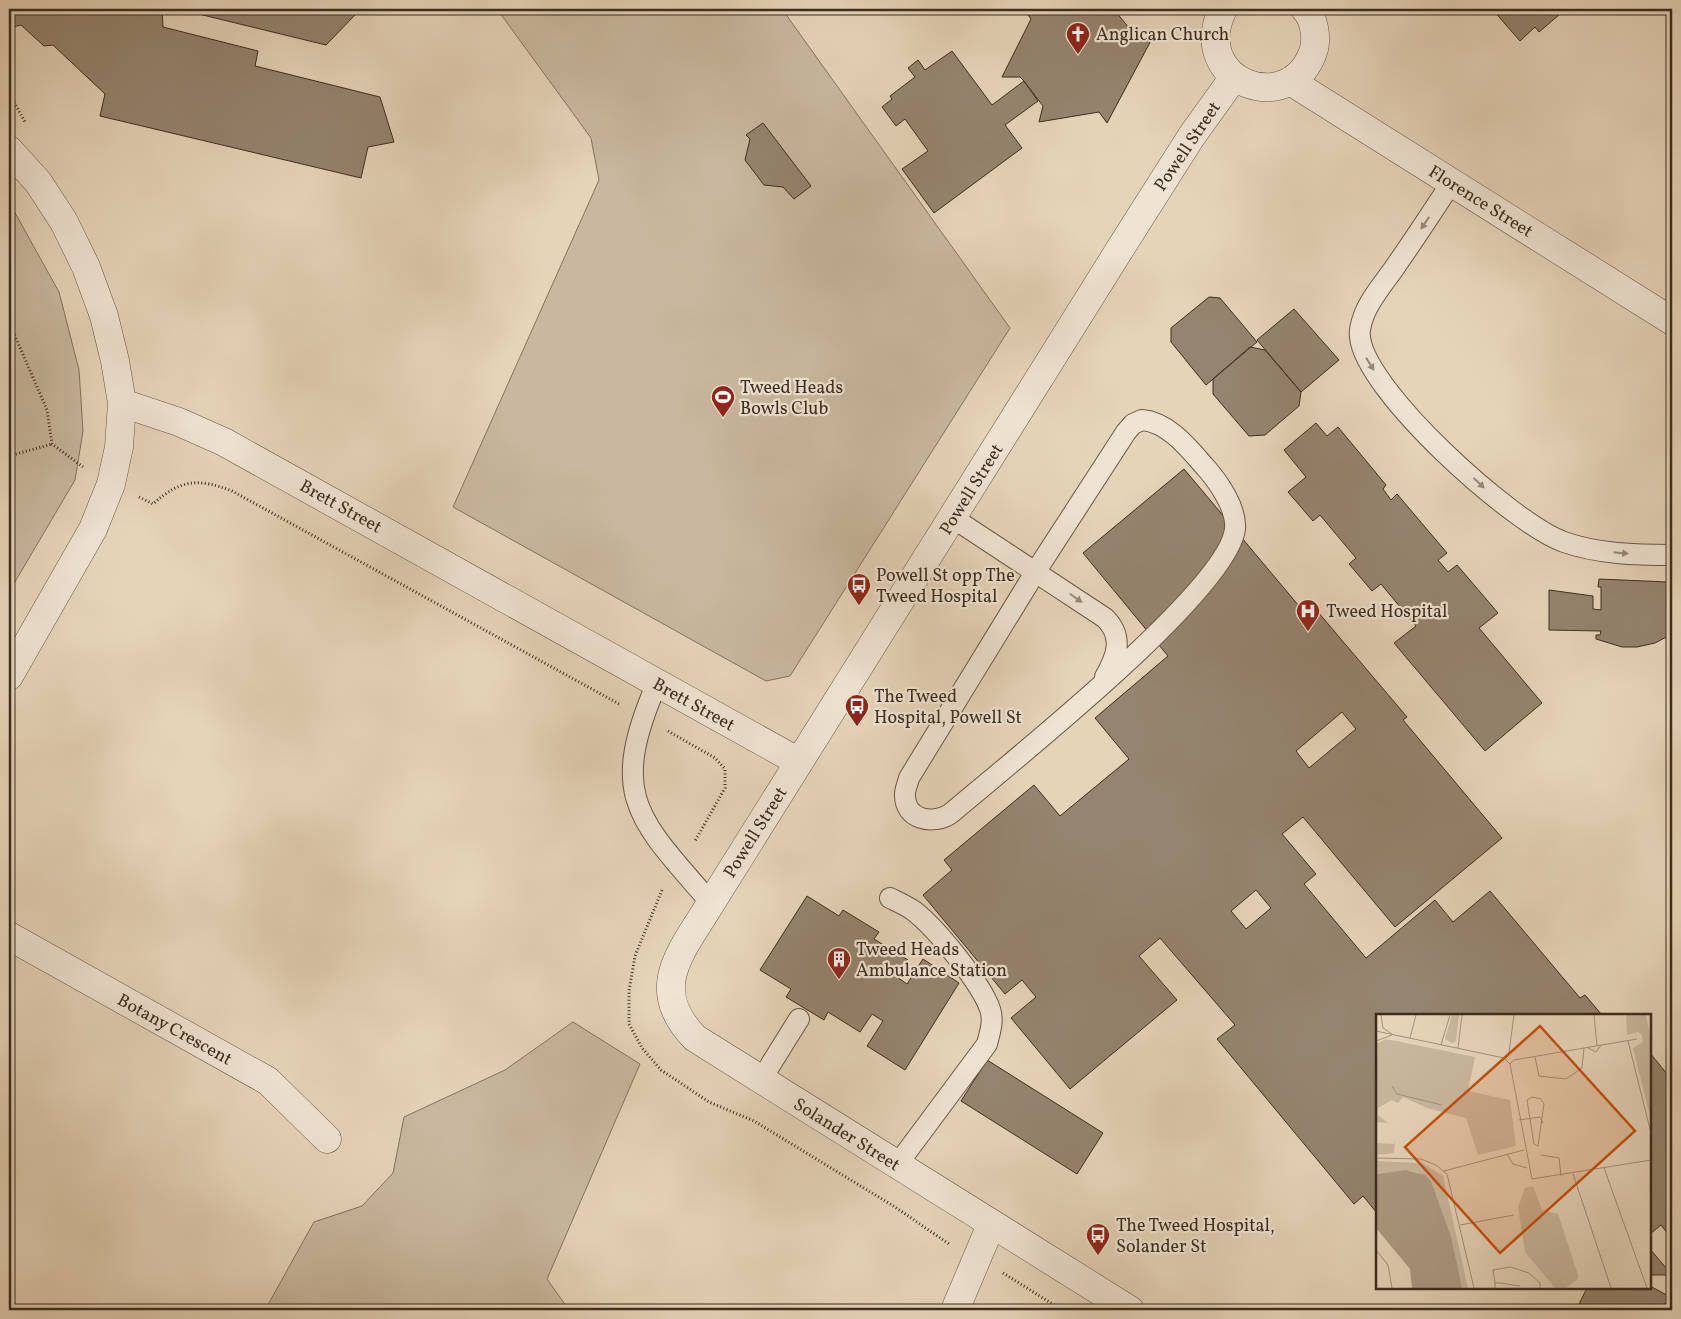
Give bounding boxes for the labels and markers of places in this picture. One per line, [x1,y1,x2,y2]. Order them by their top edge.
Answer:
church icon: Anglican Church [1065,21,1091,55]
place label: Anglican Church [1096,23,1230,48]
place label: Tweed Heads Bowls Club [740,376,843,422]
sports icon: Tweed Heads Bowls Club [710,384,736,418]
place label: Powell St opp The Tweed Hospital [876,564,1015,610]
bus stop icon: Powell St opp The Tweed Hospital [846,572,872,606]
hospital icon: Tweed Hospital [1295,598,1321,632]
place label: Tweed Hospital [1326,600,1447,625]
place label: The Tweed Hospital, Powell St [874,685,1022,731]
bus stop icon: The Tweed Hospital, Powell St [844,693,870,727]
place label: Tweed Heads Ambulance Station [856,938,1007,984]
building icon: Tweed Heads Ambulance Station [826,946,852,980]
place label: The Tweed Hospital, Solander St [1116,1214,1275,1260]
bus stop icon: The Tweed Hospital, Solander St [1085,1222,1111,1256]

